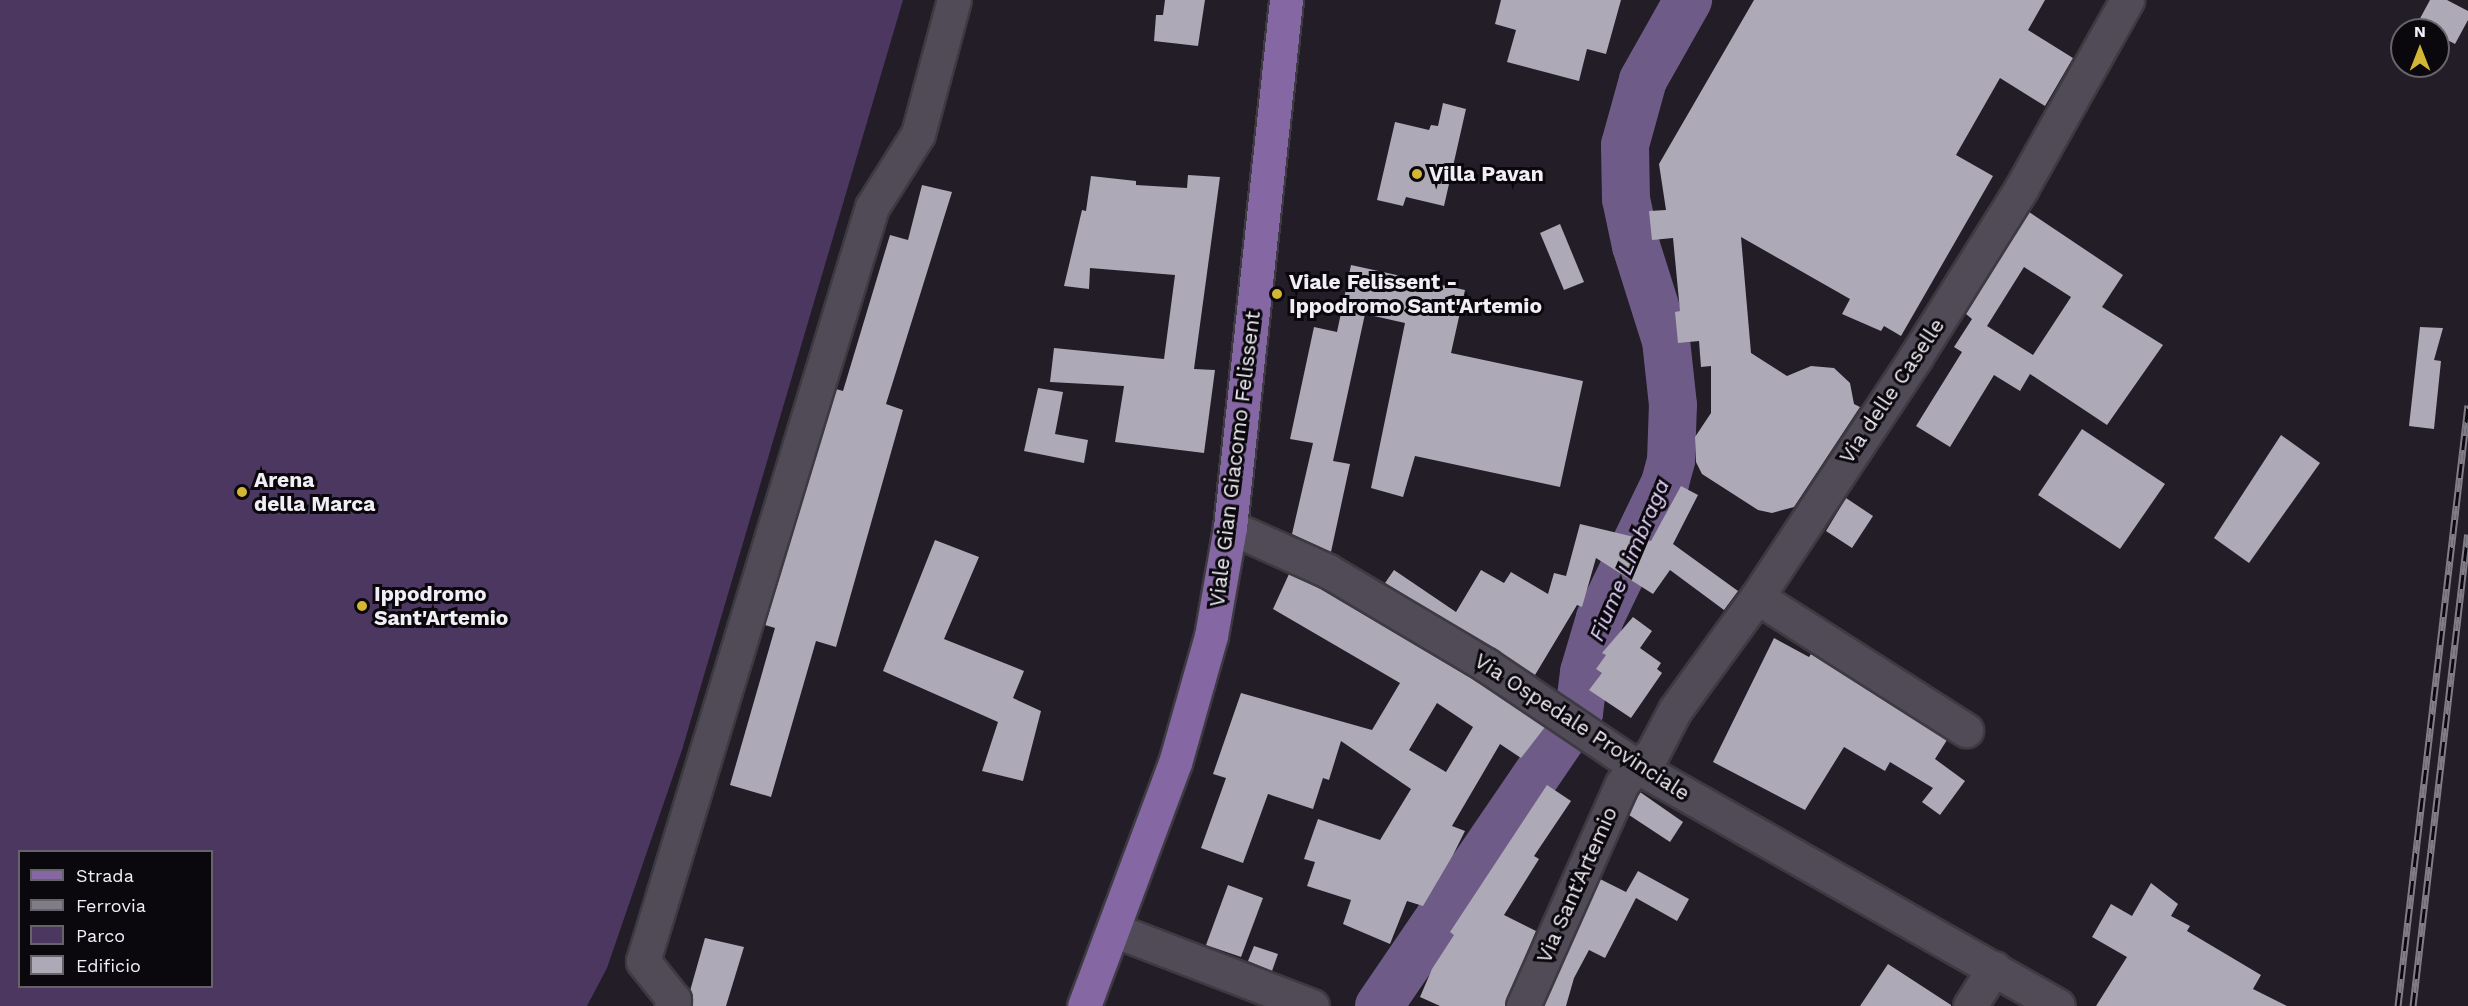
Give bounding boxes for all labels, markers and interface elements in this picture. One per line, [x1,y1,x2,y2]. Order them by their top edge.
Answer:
north arrow [2390,18,2450,78]
text: N [2414,22,2426,41]
place label: Villa Pavan [1429,161,1544,187]
marker: Villa Pavan [1410,167,1424,181]
place label: Viale Felissent - Ippodromo Sant'Artemio [1289,269,1542,319]
marker: Viale Felissent - Ippodromo Sant'Artemio [1270,287,1284,301]
street label: Viale Gian Giacomo Felissent [1204,310,1266,608]
street label: Via delle Caselle [1834,313,1950,469]
place label: Arena della Marca [254,467,376,517]
water label: Fiume Limbraga [1583,475,1675,645]
marker: Arena della Marca [235,485,249,499]
place label: Ippodromo Sant'Artemio [374,581,508,631]
marker: Ippodromo Sant'Artemio [355,599,369,613]
street label: Via Ospedale Provinciale [1469,648,1695,806]
street label: Via Sant'Artemio [1531,803,1623,967]
legend [18,850,213,988]
text: Strada [76,865,134,886]
text: Ferrovia [76,895,146,916]
text: Parco [76,925,125,946]
text: Edificio [76,955,141,976]

